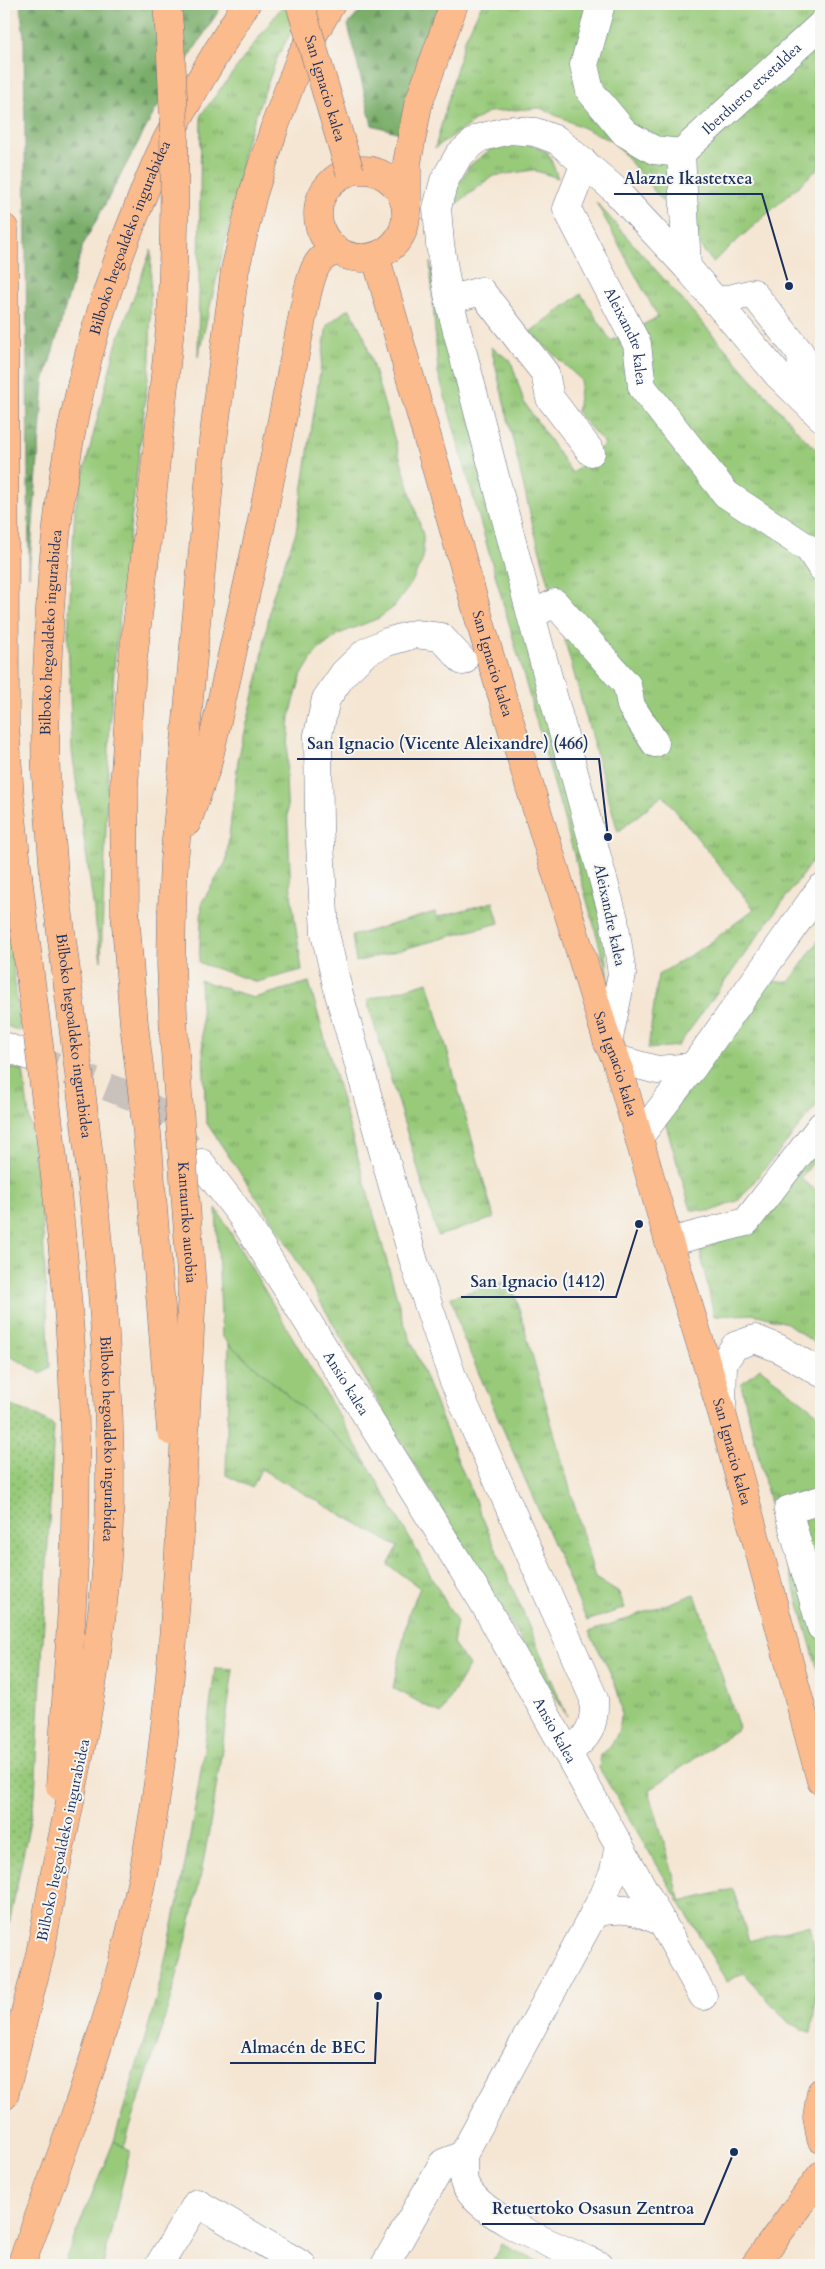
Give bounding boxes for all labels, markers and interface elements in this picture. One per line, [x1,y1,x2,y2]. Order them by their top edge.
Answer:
street label: San Ignacio kalea [300,33,351,144]
street label: Iberduero etxetaldea [697,38,806,139]
street label: Bilboko hegoaldeko ingurabidea [85,137,175,337]
callout: Alazne Ikastetxea [614,163,762,194]
text: Alazne Ikastetxea [624,168,752,190]
street label: Aleixandre kalea [599,284,652,387]
street label: Bilboko hegoaldeko ingurabidea [35,528,67,736]
street label: San Ignacio kalea [467,608,518,720]
callout: San Ignacio (Vicente Aleixandre) (466) [297,728,599,759]
text: San Ignacio (Vicente Aleixandre) (466) [307,733,589,755]
street label: Aleixandre kalea [589,862,631,968]
street label: Bilboko hegoaldeko ingurabidea [51,932,97,1140]
street label: San Ignacio kalea [589,1009,642,1119]
street label: Kantauriko autobia [173,1161,202,1284]
callout: San Ignacio (1412) [461,1266,616,1297]
text: San Ignacio (1412) [470,1271,606,1293]
street label: Bilboko hegoaldeko ingurabidea [95,1335,120,1543]
street label: Ansio kalea [319,1347,374,1420]
street label: San Ignacio kalea [708,1396,756,1508]
street label: Ansio kalea [528,1694,581,1767]
street label: Bilboko hegoaldeko ingurabidea [32,1737,94,1943]
callout: Almacén de BEC [230,2032,375,2063]
text: Almacén de BEC [240,2037,366,2059]
callout: Retuertoko Osasun Zentroa [482,2193,704,2224]
text: Retuertoko Osasun Zentroa [492,2198,694,2220]

